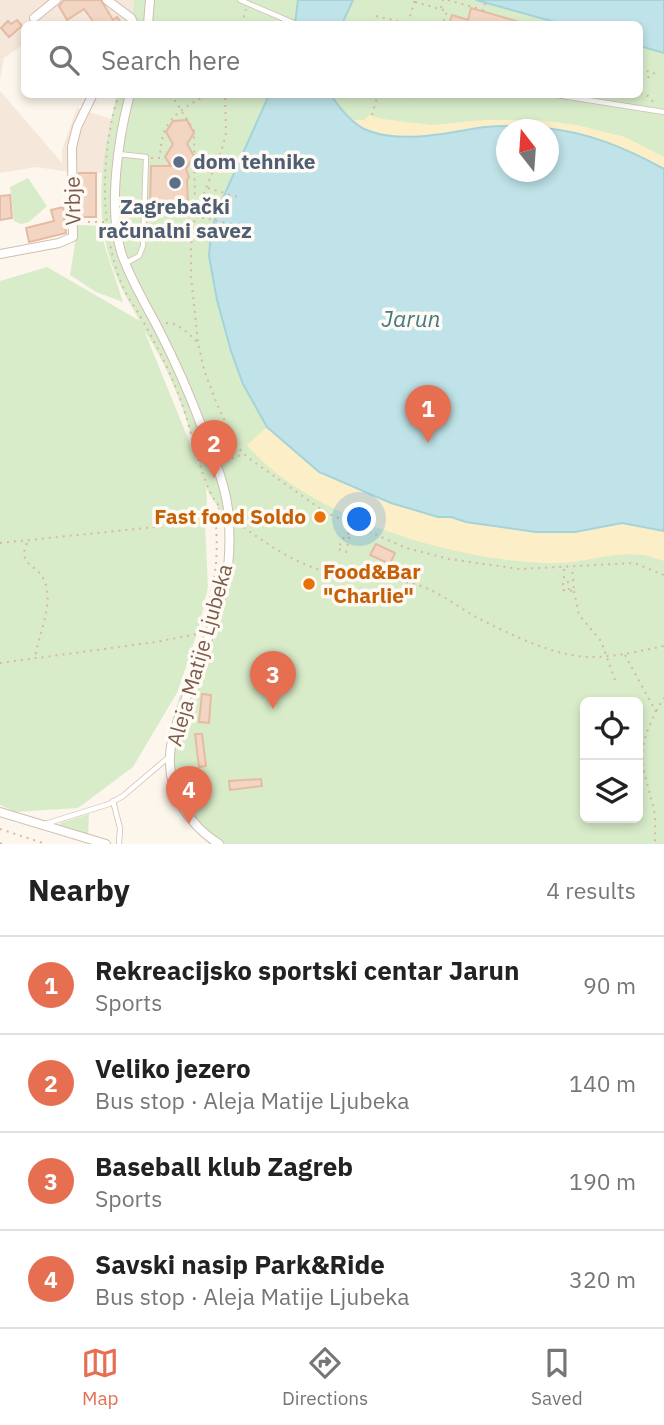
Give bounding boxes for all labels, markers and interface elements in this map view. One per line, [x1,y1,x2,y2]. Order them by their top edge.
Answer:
search box [21,21,643,98]
icon: search [45,41,83,79]
text: Search here [101,43,240,77]
north arrow [496,119,559,182]
place label: dom tehnike [193,147,316,175]
marker: dom tehnike [171,154,187,170]
marker: Zagrebački računalni savez [167,175,183,191]
street label: Vrbje [58,176,86,226]
place label: Zagrebački računalni savez [98,192,252,244]
water label: Jarun [381,303,441,333]
pin: 1 [405,385,451,443]
pin: 2 [191,420,237,478]
place label: Fast food Soldo [154,502,306,530]
your location [342,502,376,536]
marker: Fast food Soldo [312,509,328,525]
place label: Food&Bar "Charlie" [323,557,421,609]
street label: Aleja Matije Ljubeka [160,560,238,749]
marker: Food&Bar "Charlie" [301,576,317,592]
pin: 3 [250,651,296,709]
map controls [580,697,643,823]
button: locate [580,697,643,760]
button: layers [580,760,643,823]
pin: 4 [166,766,212,824]
text: Nearby [28,870,130,909]
text: 4 results [546,875,636,905]
text: Rekreacijsko sportski centar Jarun [95,953,520,987]
text: 1 [44,970,58,1000]
text: 90 m [583,970,636,1000]
text: Sports [95,987,162,1017]
text: Veliko jezero [95,1051,251,1085]
text: 2 [44,1068,58,1098]
text: 140 m [569,1068,636,1098]
text: Bus stop · Aleja Matije Ljubeka [95,1085,410,1115]
text: Baseball klub Zagreb [95,1149,353,1183]
text: 3 [44,1166,58,1196]
text: 190 m [569,1166,636,1196]
text: Sports [95,1183,162,1213]
text: Savski nasip Park&Ride [95,1247,385,1281]
text: 4 [44,1264,58,1294]
text: 320 m [569,1264,636,1294]
text: Bus stop · Aleja Matije Ljubeka [95,1281,410,1311]
tab: Map [81,1344,119,1410]
tab: Directions [282,1344,368,1410]
tab: Saved [531,1344,583,1410]

